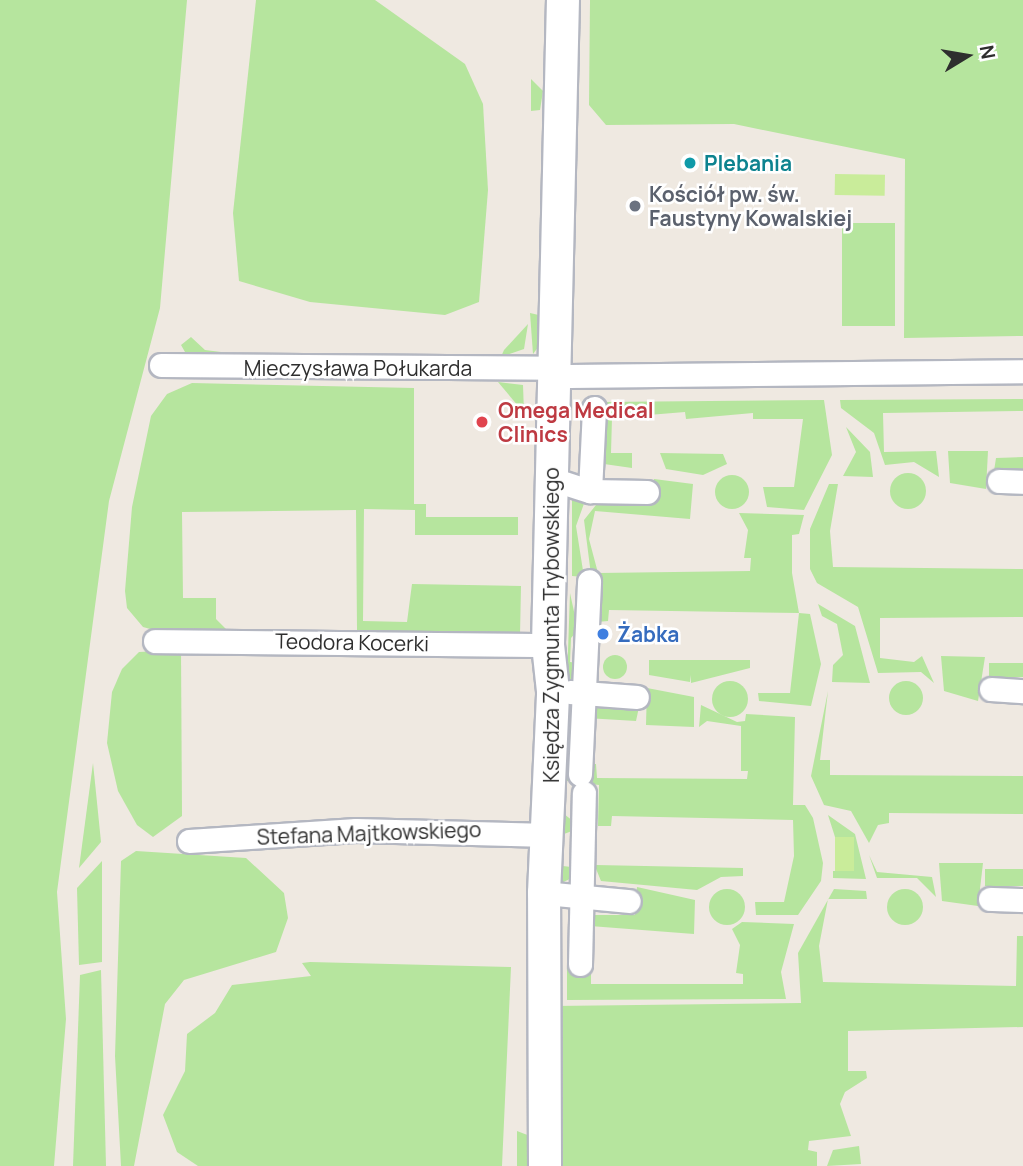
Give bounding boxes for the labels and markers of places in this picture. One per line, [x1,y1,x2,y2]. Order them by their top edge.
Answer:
place label: Plebania [704,150,792,176]
marker: Plebania [682,155,698,171]
place label: Kościół pw. św. Faustyny Kowalskiej [649,181,852,231]
marker: Kościół pw. św. Faustyny Kowalskiej [627,198,643,214]
place label: Omega Medical Clinics [498,397,654,447]
marker: Omega Medical Clinics [472,412,492,432]
place label: Żabka [617,621,679,647]
marker: Żabka [595,626,611,642]

